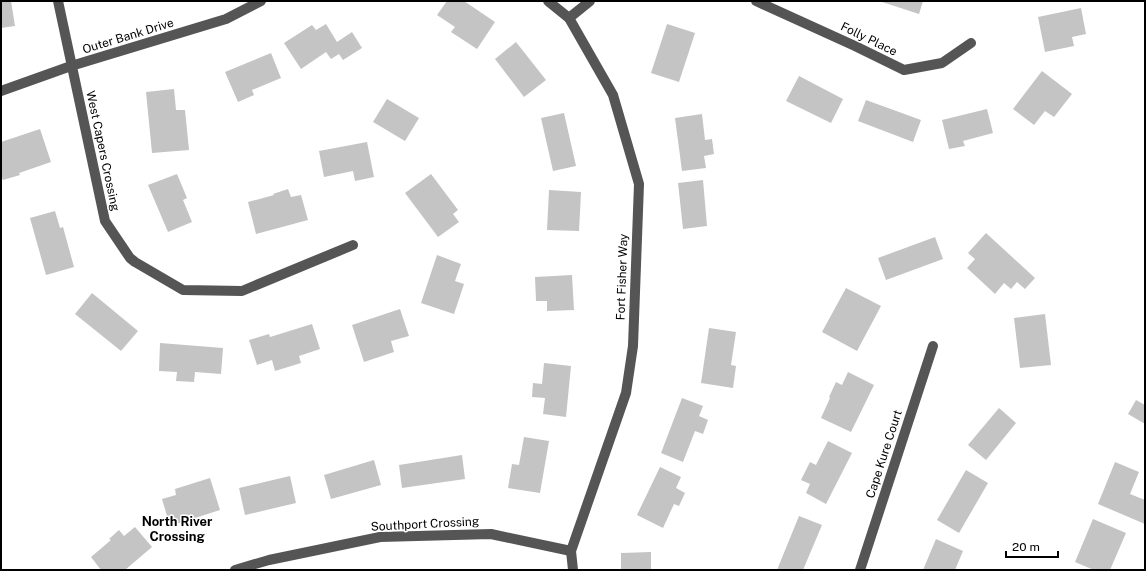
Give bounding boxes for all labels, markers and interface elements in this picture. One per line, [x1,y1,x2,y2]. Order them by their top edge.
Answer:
street label: Outer Bank Drive [81,15,175,57]
street label: Folly Place [839,19,900,59]
street label: West Capers Crossing [83,90,123,212]
street label: Fort Fisher Way [613,233,631,321]
street label: Cape Kure Court [863,408,905,500]
district label: North River Crossing [142,514,213,544]
street label: Southport Crossing [370,514,480,534]
scale bar [1006,533,1058,559]
text: 20 m [1012,540,1040,554]

